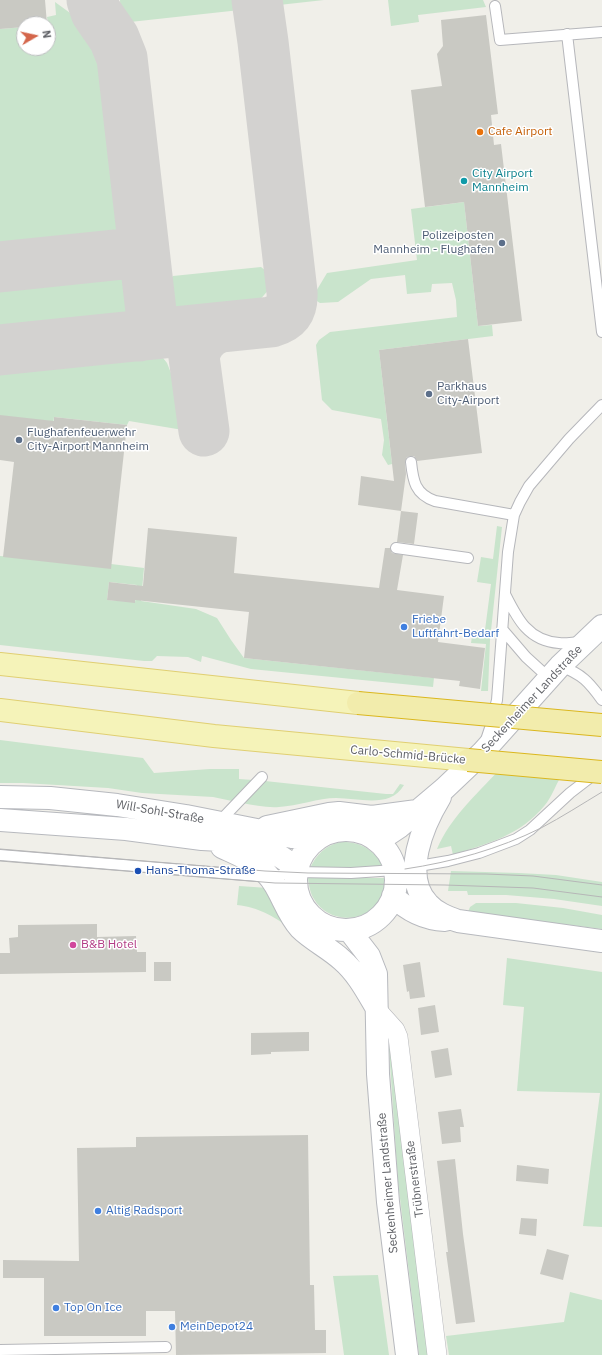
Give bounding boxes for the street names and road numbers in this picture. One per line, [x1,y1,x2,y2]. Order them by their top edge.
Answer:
street label: Seckenheimer Landstraße [479,643,585,755]
street label: Carlo-Schmid-Brücke [350,743,466,767]
street label: Will-Sohl-Straße [115,797,205,827]
street label: Seckenheimer Landstraße [375,1112,401,1254]
street label: Trübnerstraße [403,1140,427,1218]

